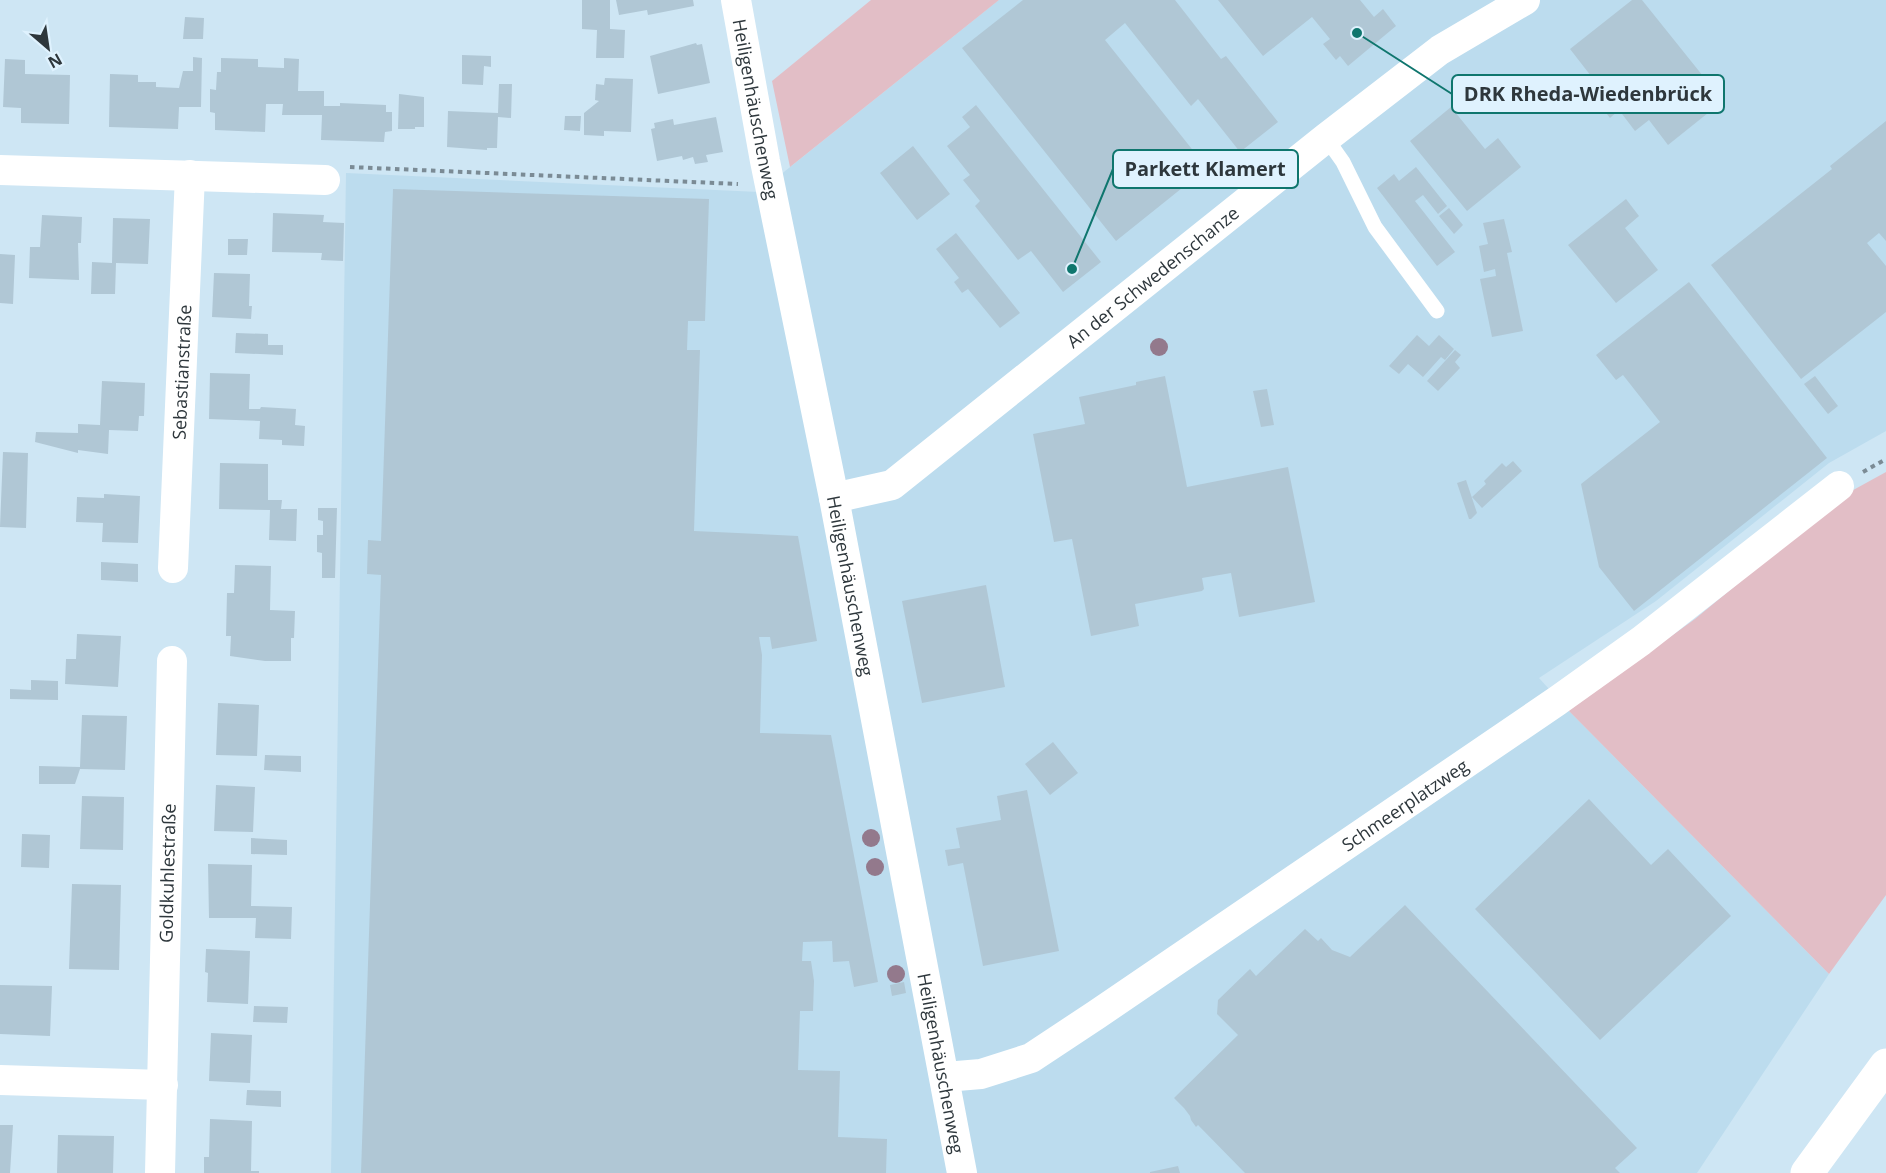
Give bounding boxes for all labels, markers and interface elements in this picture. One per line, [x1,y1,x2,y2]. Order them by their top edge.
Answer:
street label: Heiligenhäuschenweg [728,17,785,202]
north arrow [18,18,78,78]
text: N [44,48,66,74]
callout: DRK Rheda-Wiedenbrück [1452,75,1724,113]
text: DRK Rheda-Wiedenbrück [1464,80,1713,107]
callout: Parkett Klamert [1113,150,1298,188]
text: Parkett Klamert [1124,155,1286,182]
street label: An der Schwedenschanze [1061,201,1244,353]
street label: Sebastianstraße [167,304,196,440]
street label: Heiligenhäuschenweg [822,494,880,678]
street label: Schmeerplatzweg [1337,753,1473,856]
street label: Goldkuhlestraße [153,803,181,943]
street label: Heiligenhäuschenweg [912,971,970,1156]

